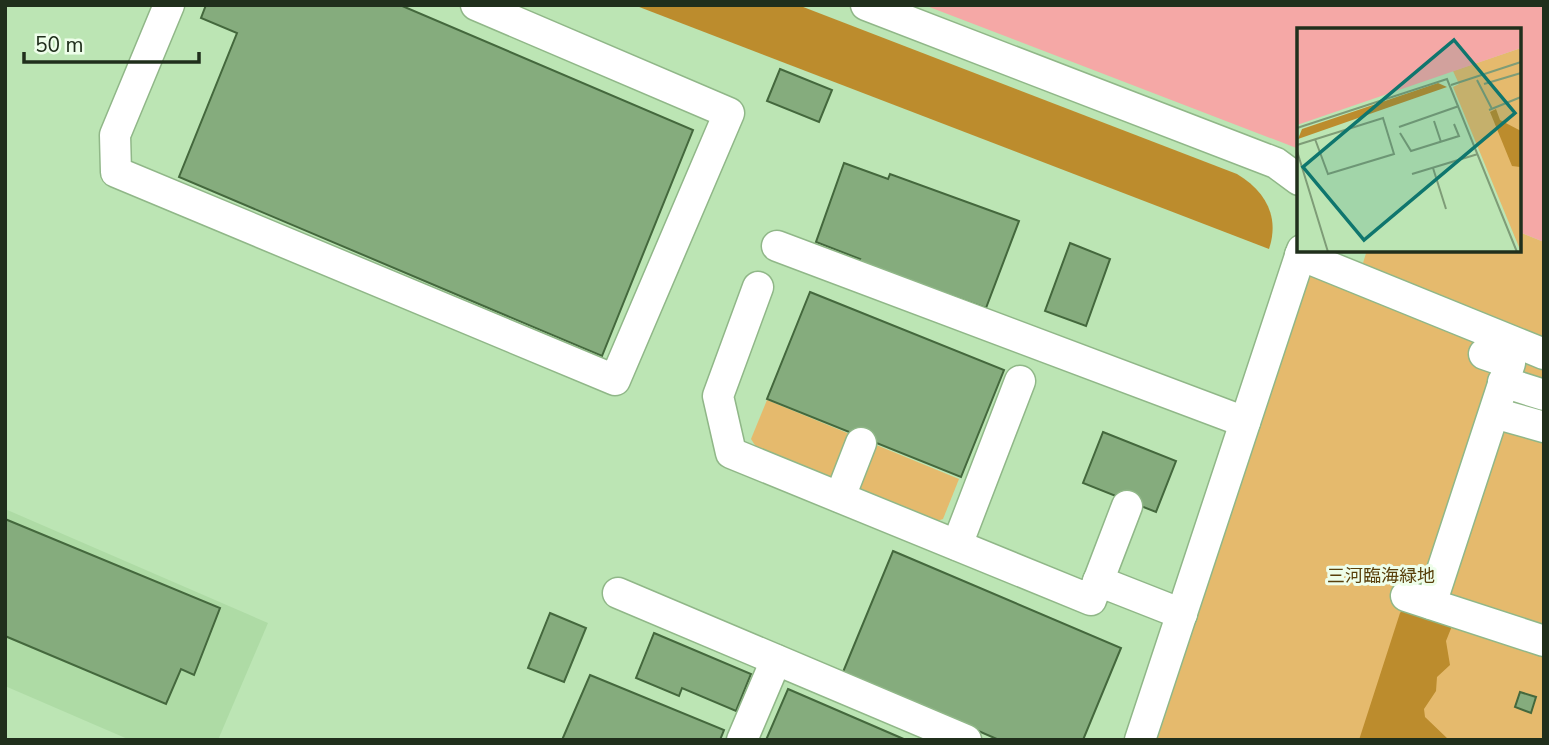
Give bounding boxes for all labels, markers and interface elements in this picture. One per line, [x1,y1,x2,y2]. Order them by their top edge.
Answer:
scale bar [24,21,200,65]
inset map [1297,28,1521,252]
text: 50 m [35,31,84,59]
park label: 三河臨海緑地 [1327,564,1435,588]

